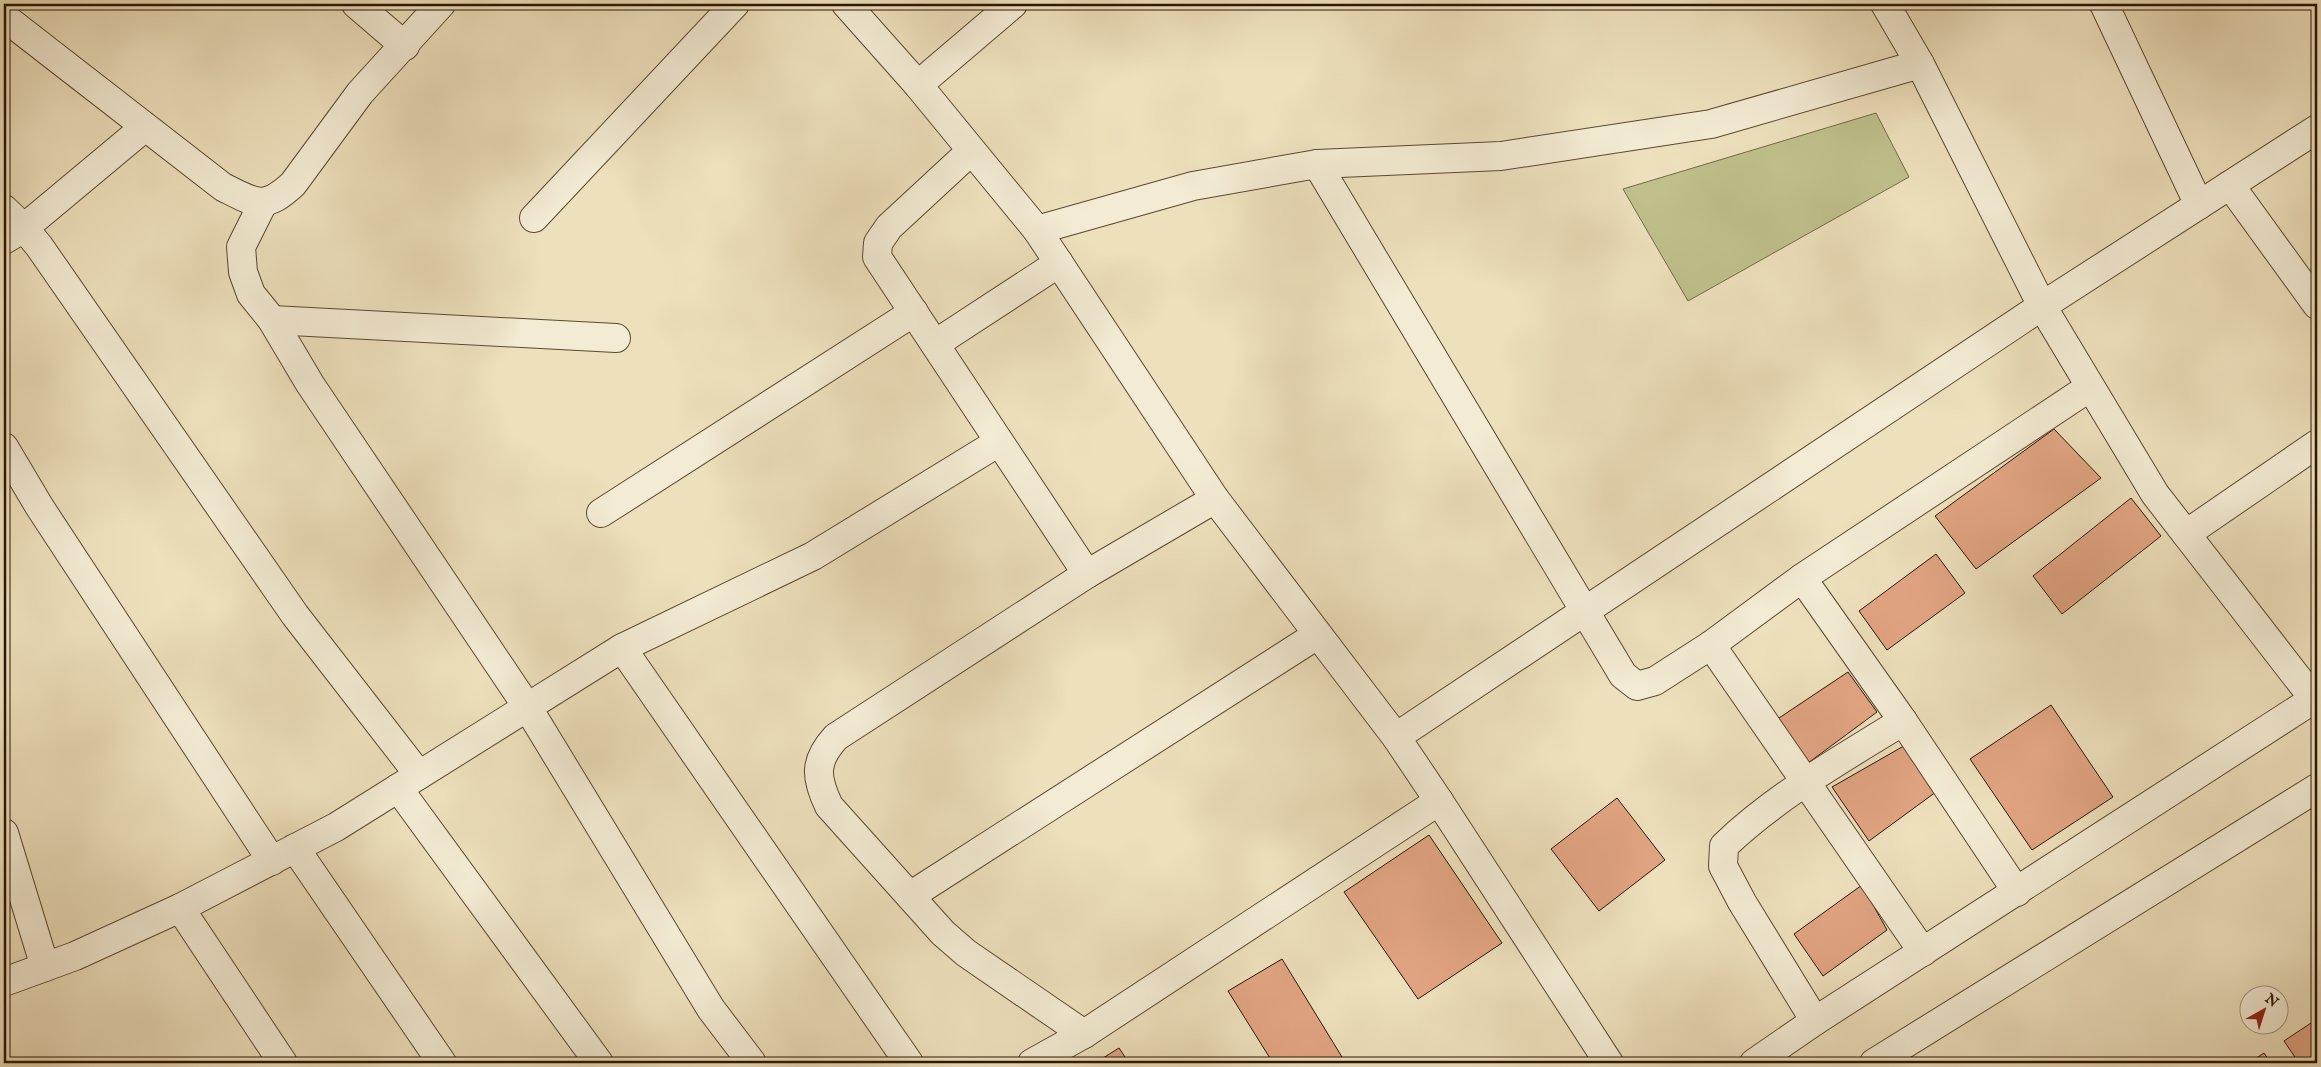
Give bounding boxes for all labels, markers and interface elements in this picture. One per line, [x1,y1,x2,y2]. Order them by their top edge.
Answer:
north arrow [2238,984,2288,1034]
text: N [2260,989,2282,1011]

